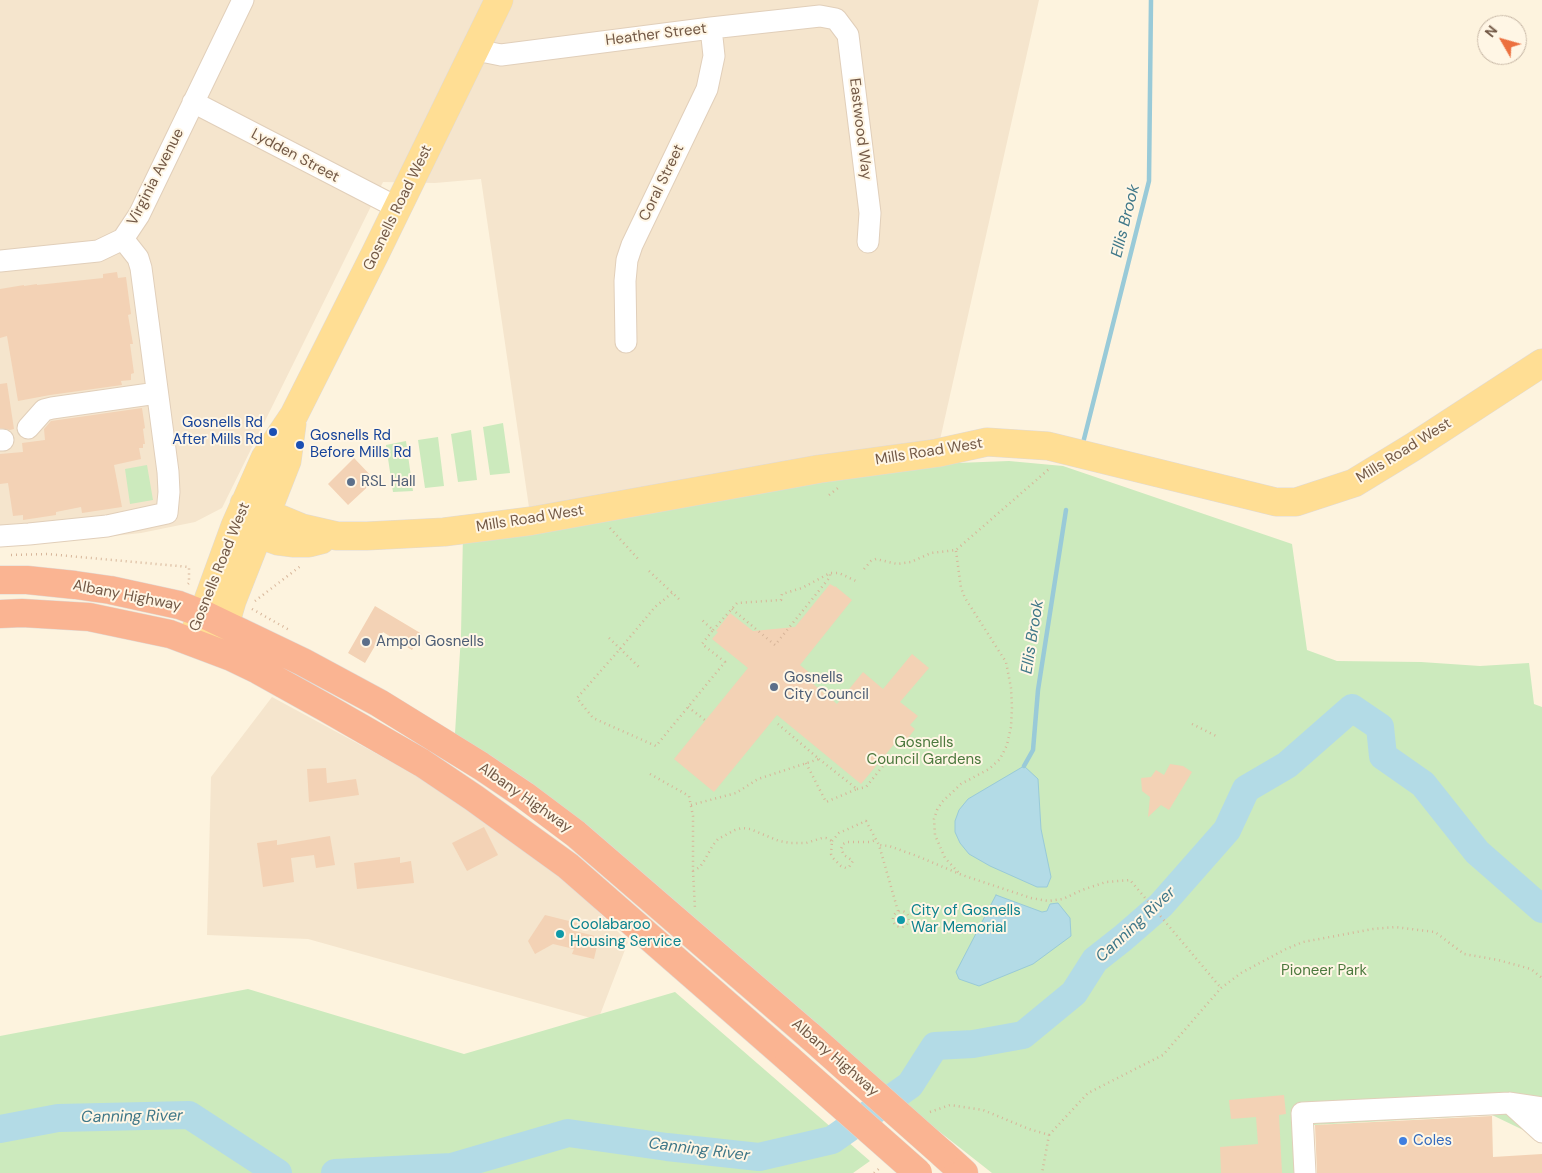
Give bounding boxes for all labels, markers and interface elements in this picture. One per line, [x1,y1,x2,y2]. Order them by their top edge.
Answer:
north arrow [1477,15,1527,65]
street label: Heather Street [604,20,708,50]
text: N [1481,22,1501,41]
street label: Eastwood Way [845,77,875,181]
street label: Lydden Street [248,125,342,187]
street label: Virginia Avenue [124,126,188,228]
street label: Gosnells Road West [360,142,436,274]
street label: Coral Street [636,142,688,224]
water label: Ellis Brook [1108,182,1144,260]
place label: Gosnells Rd After Mills Rd [172,414,263,449]
street label: Mills Road West [1353,415,1455,487]
marker: Gosnells Rd After Mills Rd [267,426,279,438]
place label: Gosnells Rd Before Mills Rd [310,427,411,462]
street label: Mills Road West [874,435,984,469]
marker: Gosnells Rd Before Mills Rd [294,439,306,451]
place label: RSL Hall [361,473,416,491]
marker: RSL Hall [345,476,357,488]
street label: Gosnells Road West [186,500,254,634]
street label: Mills Road West [475,502,585,536]
street label: Albany Highway [71,577,183,615]
water label: Ellis Brook [1018,599,1048,675]
place label: Ampol Gosnells [376,633,484,651]
marker: Ampol Gosnells [360,636,372,648]
place label: Gosnells City Council [784,669,869,704]
marker: Gosnells City Council [768,681,780,693]
park label: Gosnells Council Gardens [866,734,982,769]
street label: Albany Highway [475,759,575,837]
water label: Canning River [1092,883,1180,967]
place label: City of Gosnells War Memorial [911,902,1021,937]
marker: City of Gosnells War Memorial [895,914,907,926]
place label: Coolabaroo Housing Service [570,916,681,951]
marker: Coolabaroo Housing Service [554,928,566,940]
park label: Pioneer Park [1281,962,1367,980]
street label: Albany Highway [788,1015,882,1101]
water label: Canning River [81,1107,183,1127]
place label: Coles [1413,1132,1452,1150]
water label: Canning River [647,1134,751,1166]
marker: Coles [1397,1135,1409,1147]

